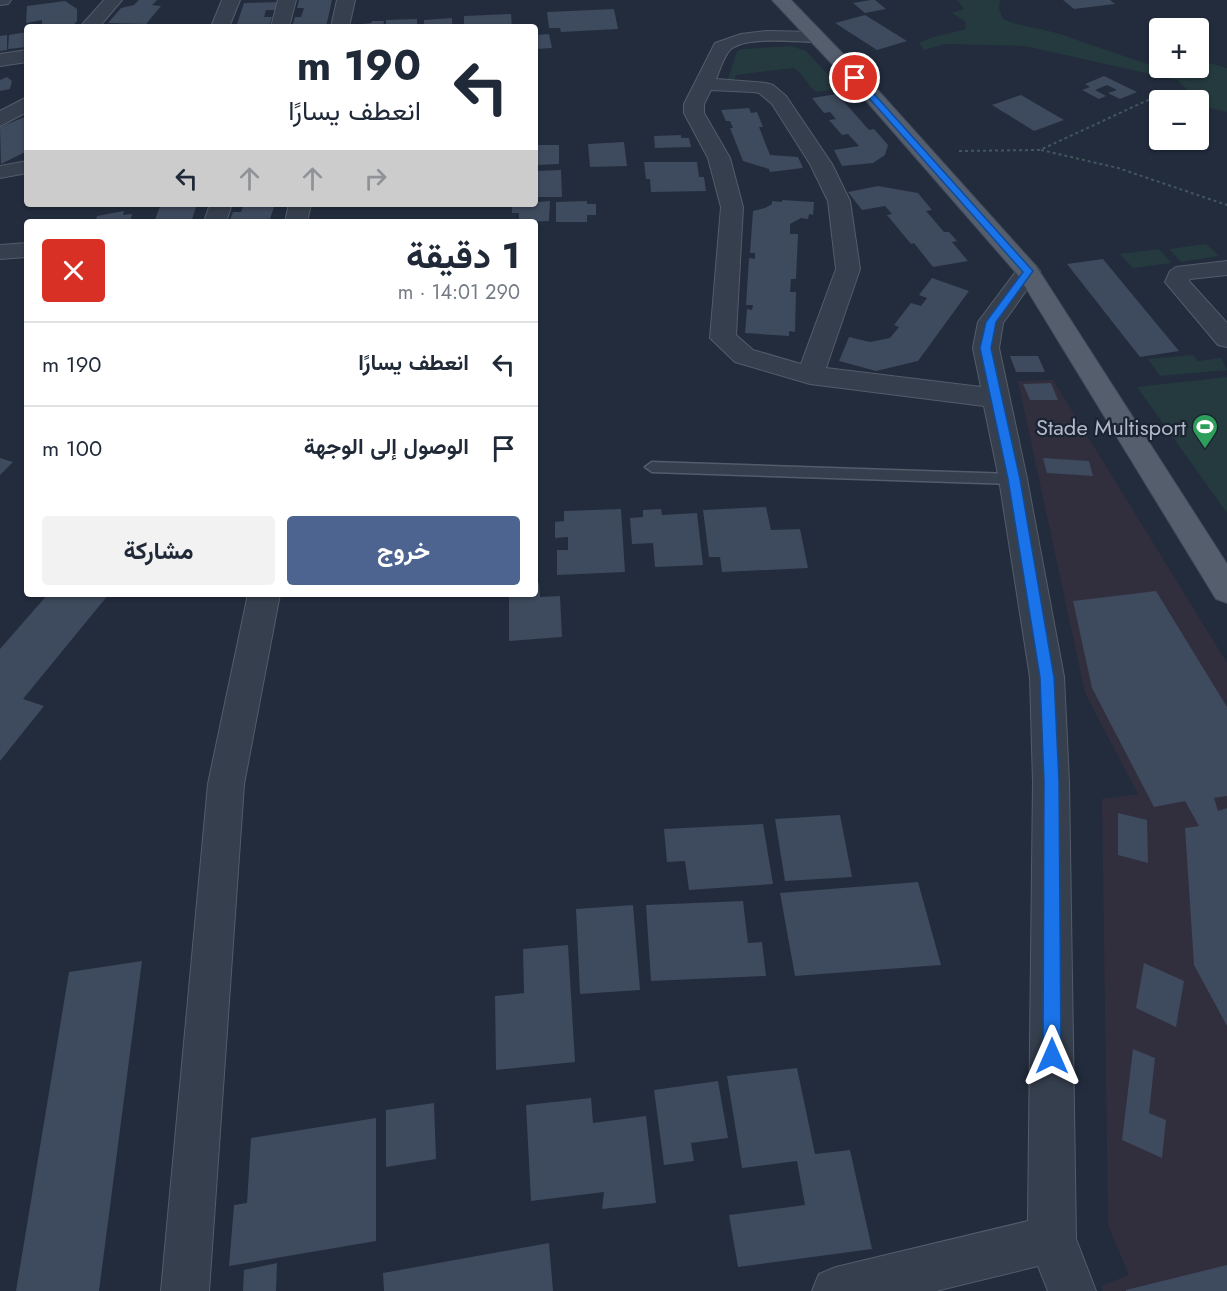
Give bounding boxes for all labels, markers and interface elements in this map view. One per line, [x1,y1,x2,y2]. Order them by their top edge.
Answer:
map controls [1149,18,1209,150]
button: + [1149,18,1209,78]
text: 190 m [297,35,421,96]
icon: left [442,48,520,126]
pin [829,52,880,103]
icon: arrive [838,61,871,94]
button: − [1149,90,1209,150]
text: انعطف يسارًا [288,91,421,130]
icon: left [170,162,203,195]
icon: ahead [233,162,266,195]
icon: ahead [296,162,329,195]
icon: right [359,162,392,195]
text: 1 دقيقة [406,229,520,281]
button: close [42,239,105,302]
text: 290 m · 14:01 [398,278,520,307]
text: انعطف يسارًا [358,346,469,378]
text: 190 m [42,348,102,380]
icon: left [487,348,520,381]
place label: Stade Multisport [1036,411,1187,443]
sports icon: Stade Multisport [1190,412,1220,450]
text: الوصول إلى الوجهة [304,430,469,462]
text: 100 m [42,432,102,464]
icon: arrive [487,432,520,465]
button: مشاركة [42,516,275,585]
button: خروج [287,516,520,585]
position arrow [1020,1024,1084,1088]

